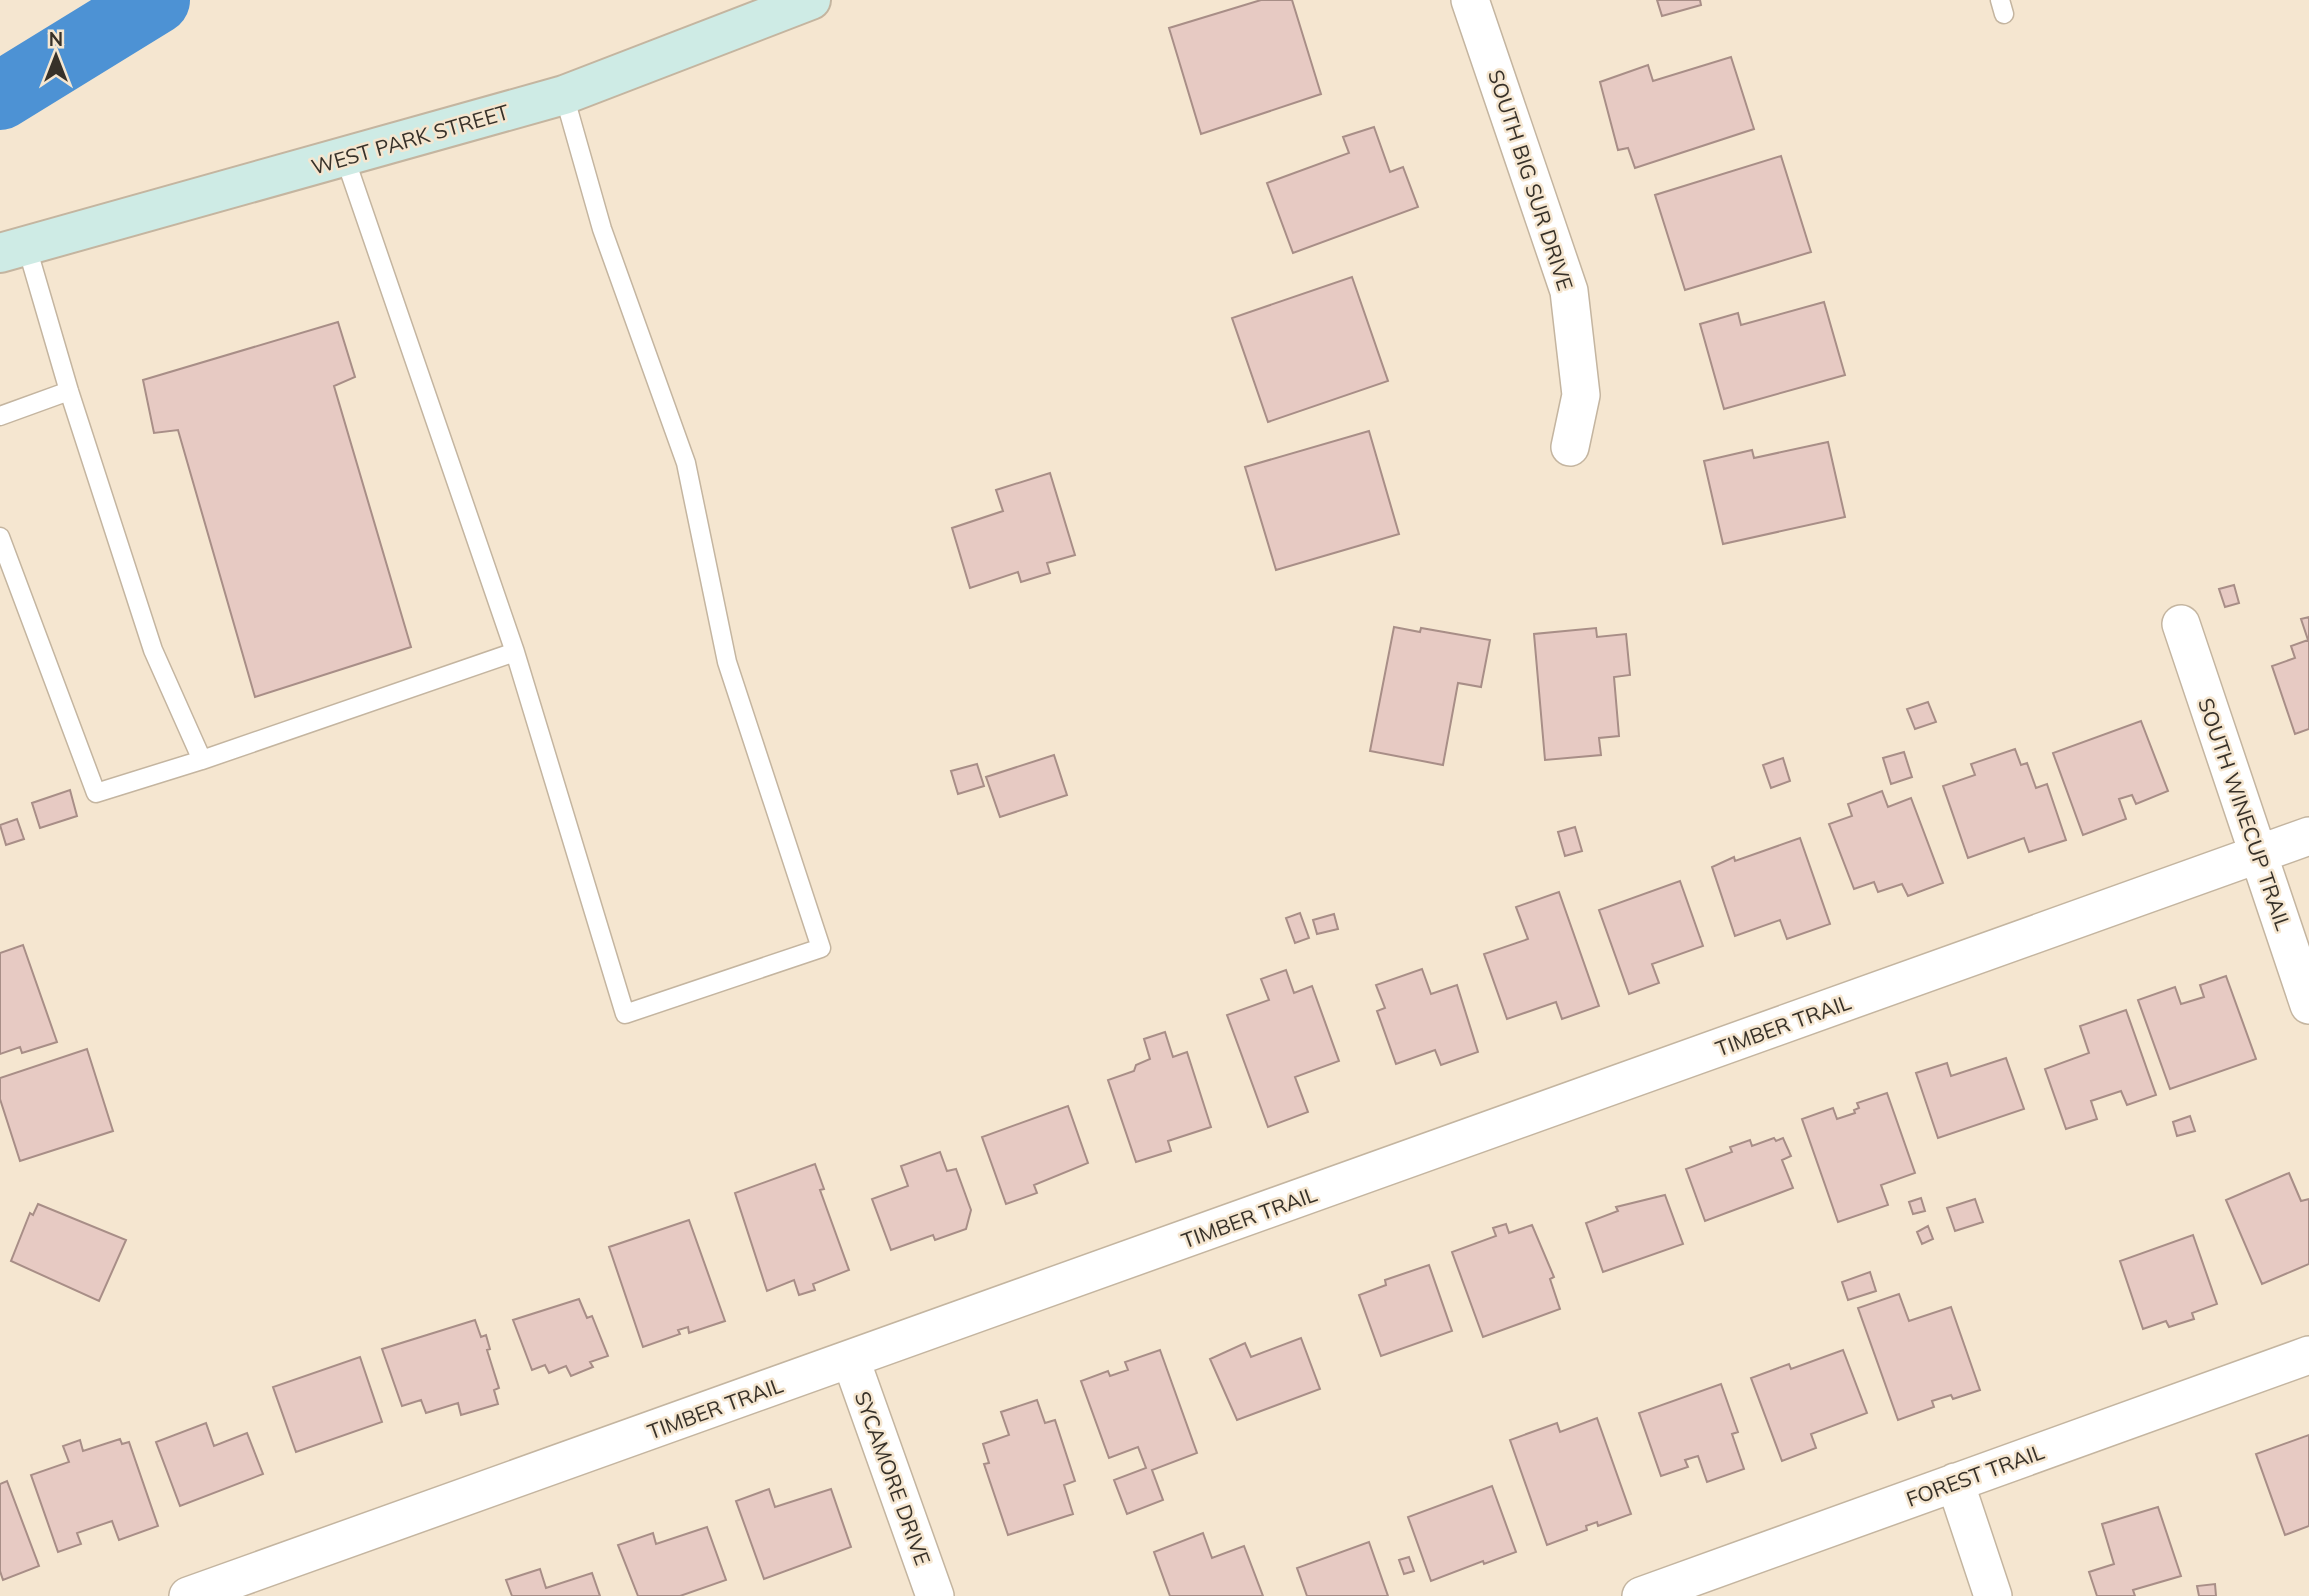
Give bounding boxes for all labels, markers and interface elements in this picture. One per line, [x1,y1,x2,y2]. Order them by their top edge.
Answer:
north arrow [21,21,91,91]
text: N [49,27,63,51]
street label: SOUTH BIG SUR DRIVE [1483,66,1579,294]
street label: WEST PARK STREET [308,98,512,180]
street label: SOUTH WINECUP TRAIL [2193,695,2297,934]
street label: TIMBER TRAIL [1712,988,1855,1062]
street label: TIMBER TRAIL [1178,1180,1321,1254]
street label: TIMBER TRAIL [644,1371,787,1445]
street label: SYCAMORE DRIVE [849,1387,937,1569]
street label: FOREST TRAIL [1903,1438,2048,1512]

